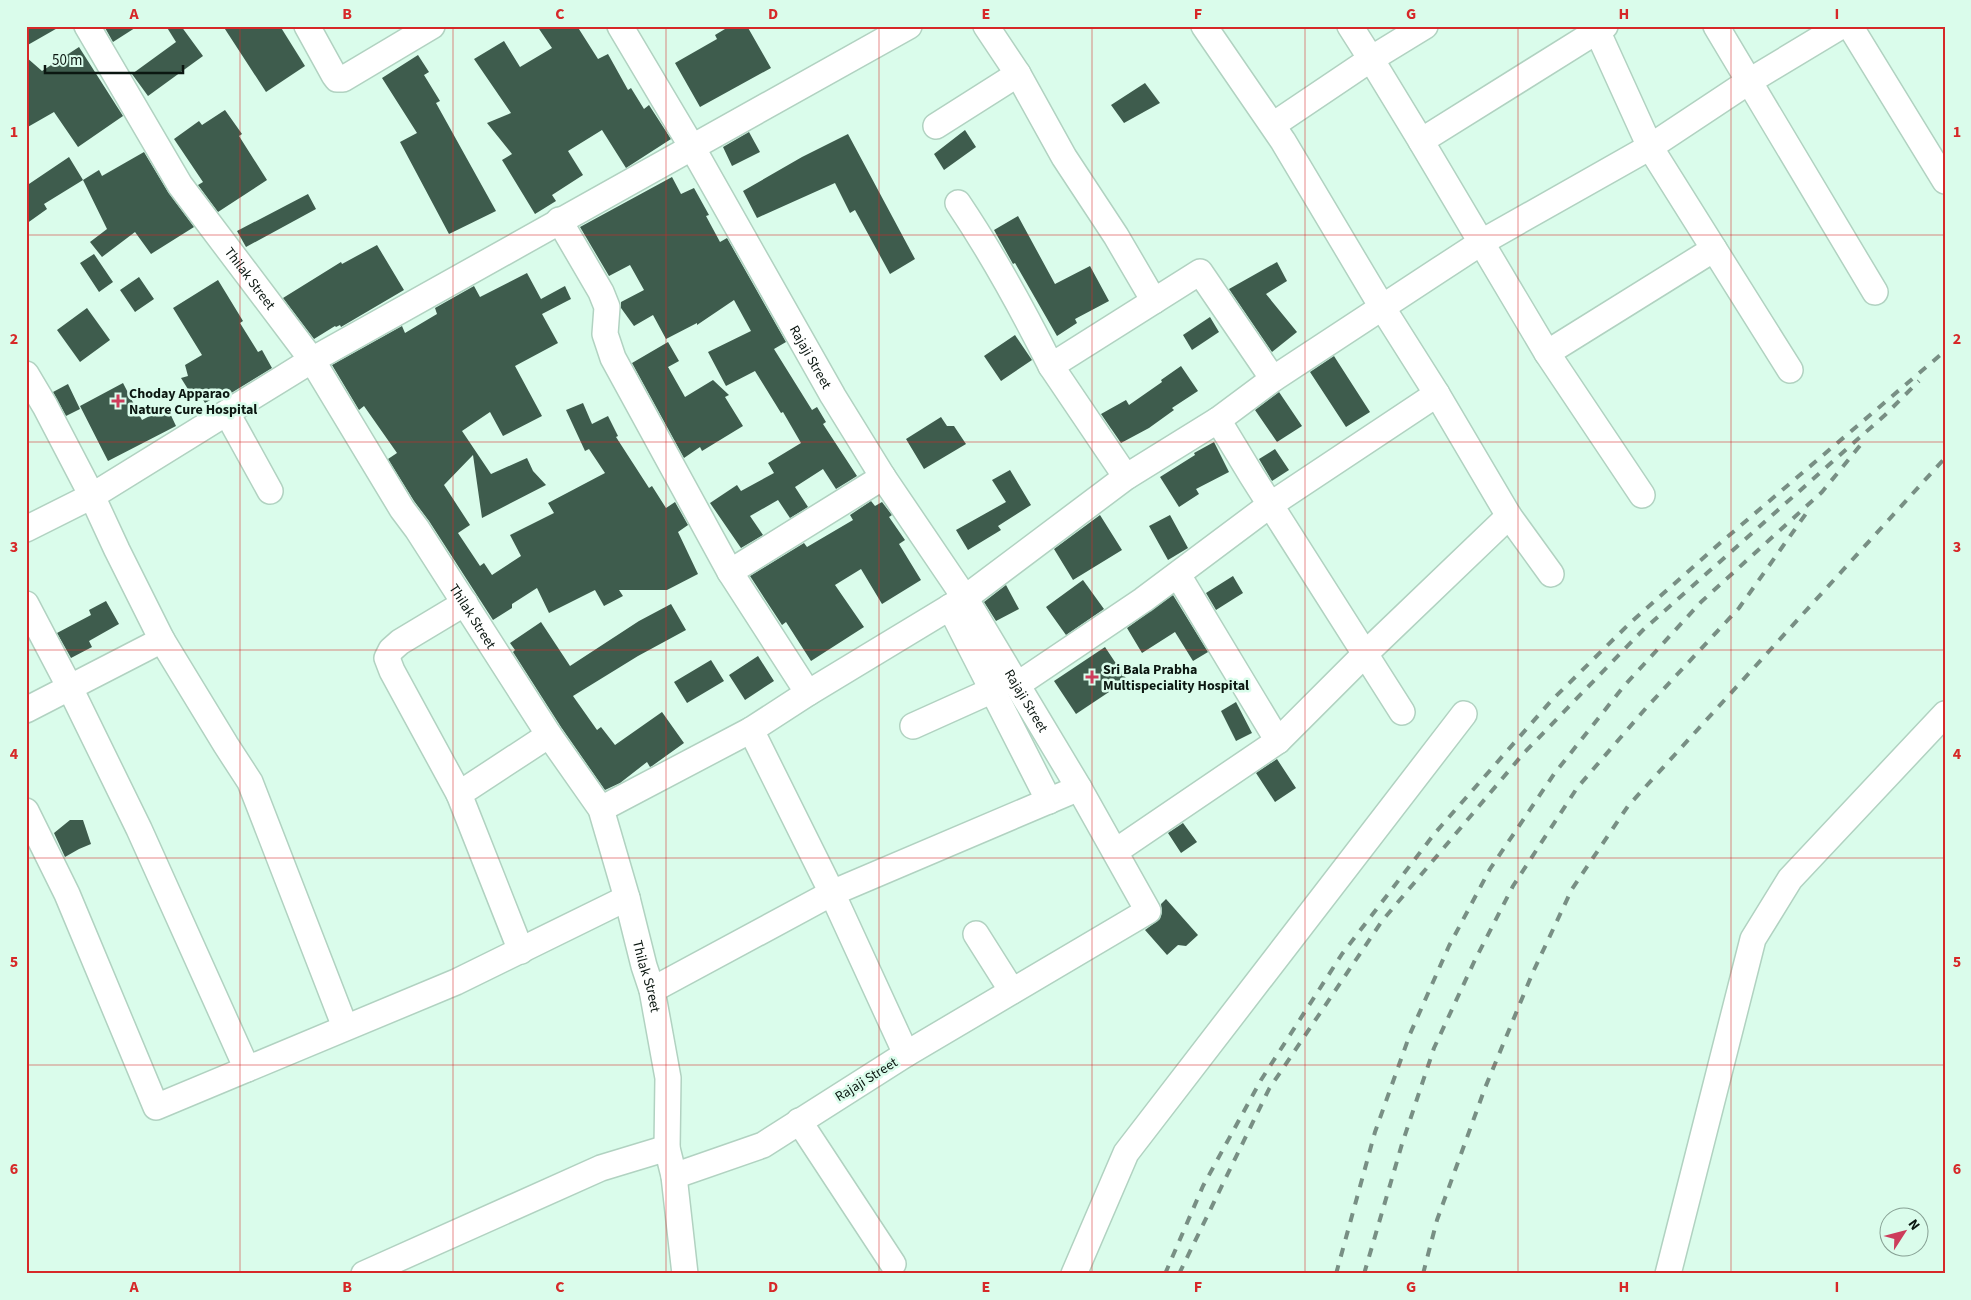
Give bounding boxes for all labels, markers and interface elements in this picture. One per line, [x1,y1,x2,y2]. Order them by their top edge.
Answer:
text: A [128,3,139,25]
text: B [342,3,352,25]
text: C [555,3,565,25]
text: D [768,3,778,25]
text: E [982,3,990,25]
text: F [1194,3,1202,25]
text: G [1406,3,1416,25]
text: H [1619,3,1629,25]
text: I [1835,3,1839,25]
scale bar [45,42,182,74]
text: 50 m [52,50,82,71]
text: 1 [10,121,18,143]
text: 1 [1953,121,1961,143]
street label: Thilak Street [219,243,280,315]
street label: Rajaji Street [784,322,836,393]
text: 2 [10,328,18,350]
text: 2 [1953,328,1961,350]
place label: Choday Apparao Nature Cure Hospital [129,384,257,420]
marker: Choday Apparao Nature Cure Hospital [111,394,125,408]
text: 3 [10,536,18,558]
text: 3 [1953,536,1961,558]
street label: Thilak Street [444,580,501,654]
place label: Sri Bala Prabha Multispeciality Hospital [1103,660,1249,696]
street label: Rajaji Street [999,666,1053,737]
marker: Sri Bala Prabha Multispeciality Hospital [1085,670,1099,684]
text: 4 [10,743,19,765]
text: 4 [1953,743,1962,765]
street label: Thilak Street [627,938,665,1014]
text: 5 [10,951,18,973]
text: 5 [1953,951,1961,973]
street label: Rajaji Street [831,1053,902,1107]
text: 6 [10,1158,18,1180]
text: 6 [1953,1158,1961,1180]
north arrow [1878,1208,1928,1258]
text: N [1903,1215,1925,1235]
text: A [128,1276,139,1298]
text: B [342,1276,352,1298]
text: C [555,1276,565,1298]
text: D [768,1276,778,1298]
text: E [982,1276,990,1298]
text: F [1194,1276,1202,1298]
text: G [1406,1276,1416,1298]
text: H [1619,1276,1629,1298]
text: I [1835,1276,1839,1298]

